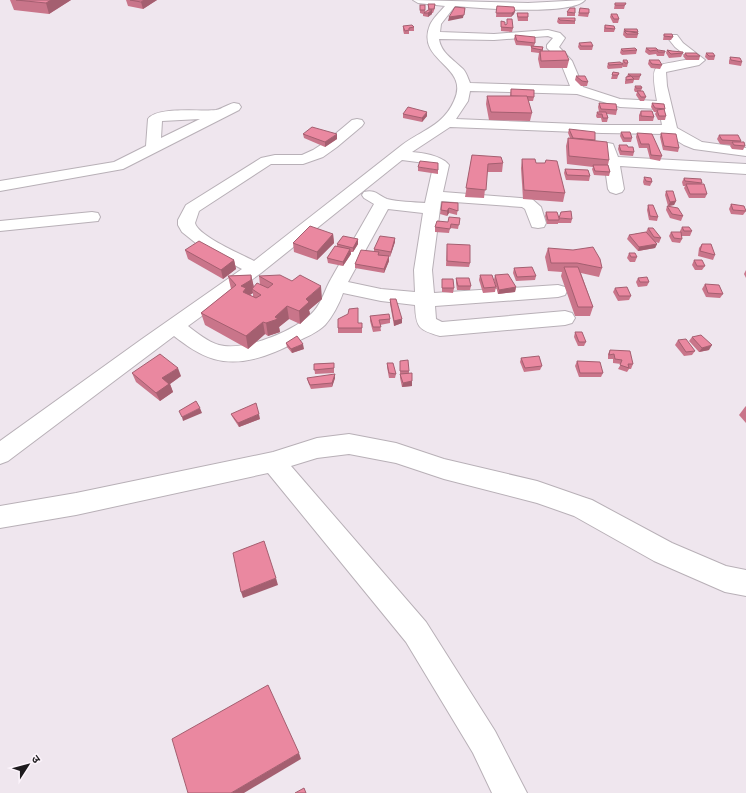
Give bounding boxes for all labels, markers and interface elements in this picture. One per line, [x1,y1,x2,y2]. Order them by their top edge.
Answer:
north arrow [8,745,48,785]
text: उ [29,753,43,766]

